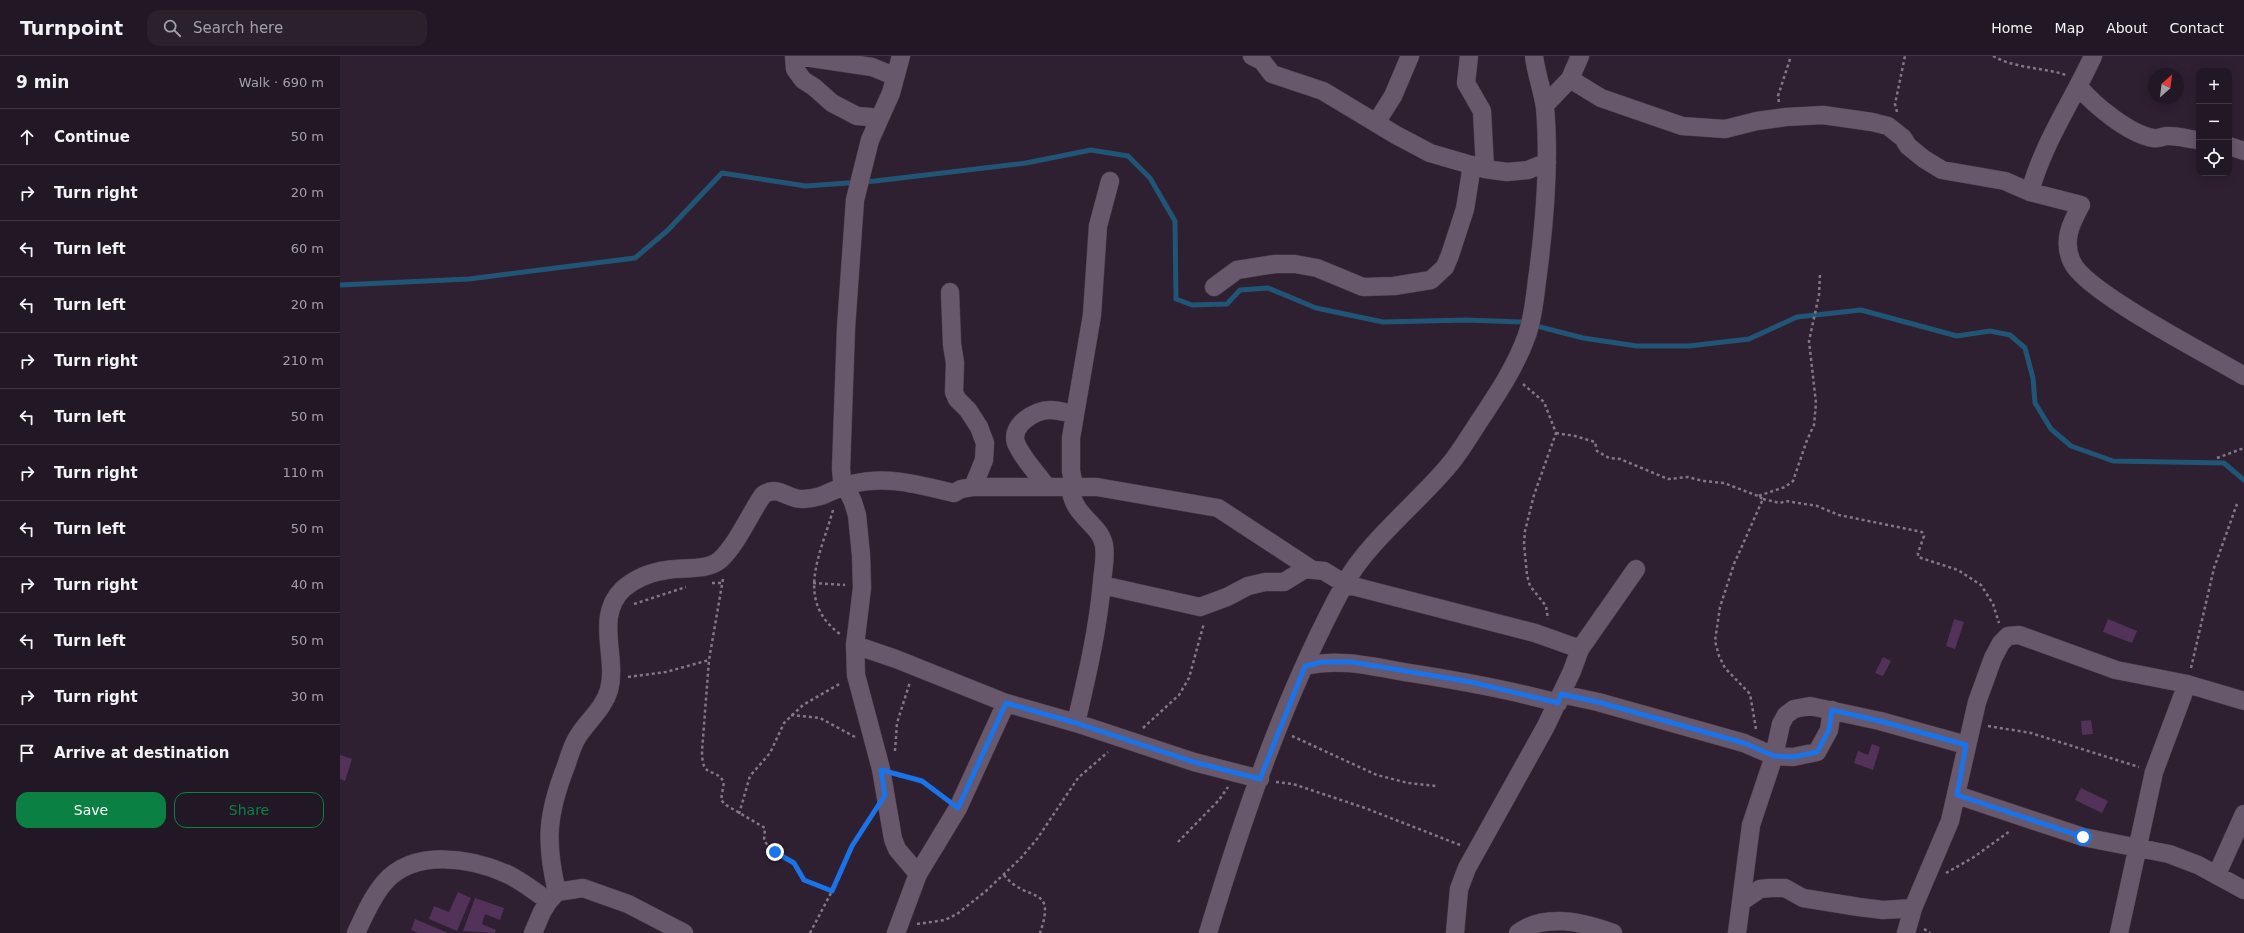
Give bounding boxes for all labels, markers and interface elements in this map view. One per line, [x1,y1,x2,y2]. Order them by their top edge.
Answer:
search box [147,10,427,46]
text: Turnpoint [20,17,123,39]
icon: search [161,17,183,39]
text: Search here [193,19,283,37]
text: Home [1991,20,2033,36]
text: Map [2055,20,2084,36]
text: About [2106,20,2148,36]
text: Contact [2170,20,2224,36]
north arrow [2148,68,2184,104]
map controls [2196,68,2232,176]
button: + [2196,68,2232,104]
text: 9 min [16,72,69,92]
text: Walk · 690 m [239,75,324,90]
button: − [2196,104,2232,140]
icon: ahead [16,126,38,148]
text: Continue [54,128,130,146]
text: 50 m [291,129,324,144]
button: locate [2196,140,2232,176]
icon: right [16,182,38,204]
text: Turn right [54,184,138,202]
text: 20 m [291,185,324,200]
icon: left [16,238,38,260]
text: Turn left [54,240,126,258]
text: 60 m [291,241,324,256]
icon: left [16,294,38,316]
text: Turn left [54,296,126,314]
text: 20 m [291,297,324,312]
icon: right [16,350,38,372]
text: Turn right [54,352,138,370]
text: 210 m [282,353,324,368]
icon: left [16,406,38,428]
text: Turn left [54,408,126,426]
text: 50 m [291,409,324,424]
icon: right [16,462,38,484]
text: Turn right [54,464,138,482]
text: 110 m [282,465,324,480]
icon: left [16,518,38,540]
text: Turn left [54,520,126,538]
text: 50 m [291,521,324,536]
icon: right [16,574,38,596]
text: Turn right [54,576,138,594]
text: 40 m [291,577,324,592]
icon: left [16,630,38,652]
text: Turn left [54,632,126,650]
text: 50 m [291,633,324,648]
icon: right [16,686,38,708]
text: Turn right [54,688,138,706]
text: 30 m [291,689,324,704]
icon: arrive [16,742,38,764]
text: Arrive at destination [54,744,229,762]
button: Save [16,792,166,828]
button: Share [174,792,324,828]
route start [2074,828,2092,846]
route end [766,843,784,861]

